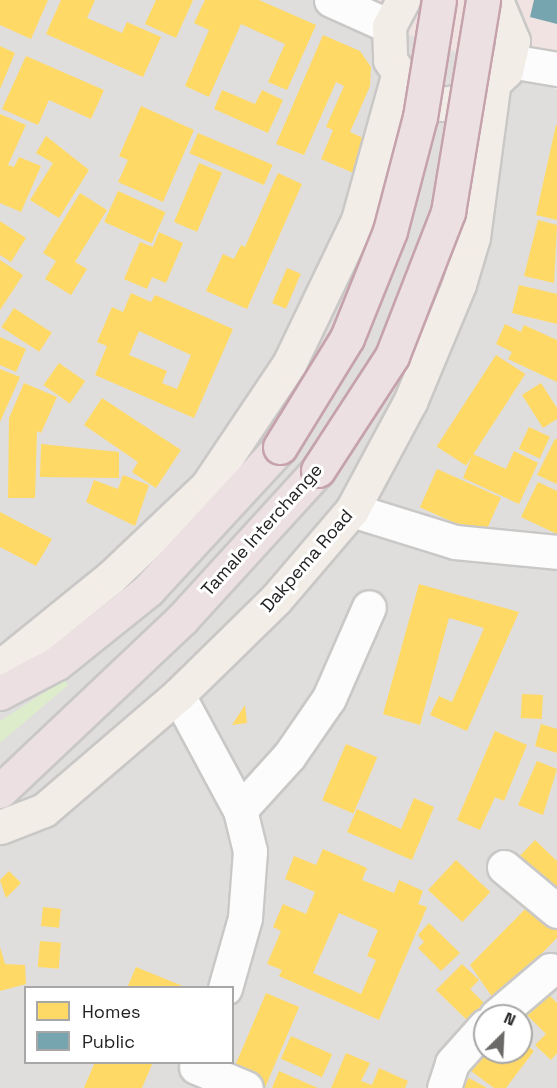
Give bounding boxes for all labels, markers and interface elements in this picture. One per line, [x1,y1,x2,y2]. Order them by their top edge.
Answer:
street label: Tamale Interchange [197,459,327,601]
street label: Dakpema Road [257,505,357,617]
legend [24,986,234,1064]
text: Homes [82,1000,141,1023]
north arrow [473,1004,533,1064]
text: N [501,1007,519,1031]
text: Public [82,1030,135,1053]

